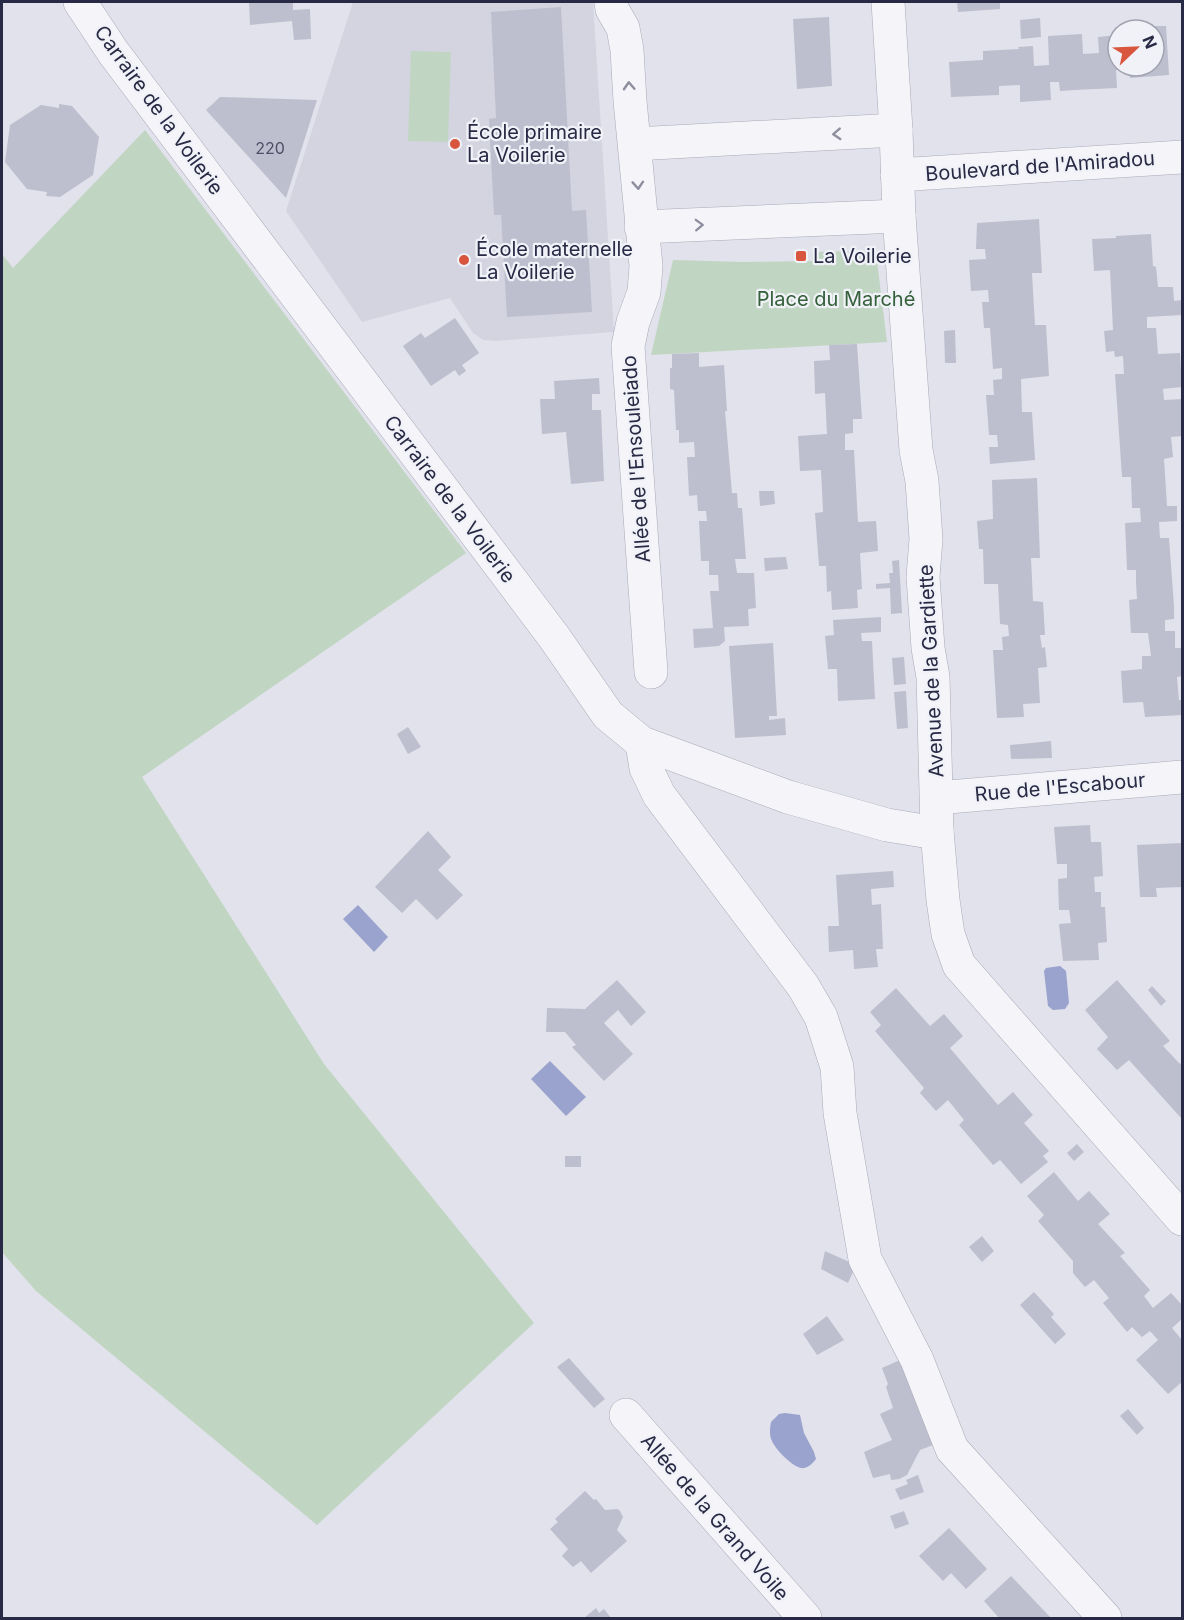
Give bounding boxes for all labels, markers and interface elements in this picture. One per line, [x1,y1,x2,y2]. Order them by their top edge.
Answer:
north arrow [1106,18,1166,78]
street label: Carraire de la Voilerie [89,21,229,199]
text: N [1138,33,1161,52]
one-way arrow [623,81,636,91]
place label: École primaire La Voilerie [467,119,602,167]
one-way arrow [833,128,842,141]
marker: École primaire La Voilerie [448,137,462,151]
house number: 220 [255,138,285,158]
street label: Boulevard de l'Amiradou [924,146,1156,186]
one-way arrow [631,181,644,190]
one-way arrow [695,218,704,231]
place label: École maternelle La Voilerie [476,236,633,284]
place label: La Voilerie [813,244,912,268]
marker: La Voilerie [794,249,808,263]
marker: École maternelle La Voilerie [457,253,471,267]
park label: Place du Marché [757,287,915,311]
street label: Allée de l'Ensouleiado [617,354,655,564]
street label: Carraire de la Voilerie [379,411,521,587]
street label: Avenue de la Gardiette [913,564,949,778]
street label: Rue de l'Escabour [974,768,1147,806]
street label: Allée de la Grand Voile [636,1429,794,1605]

